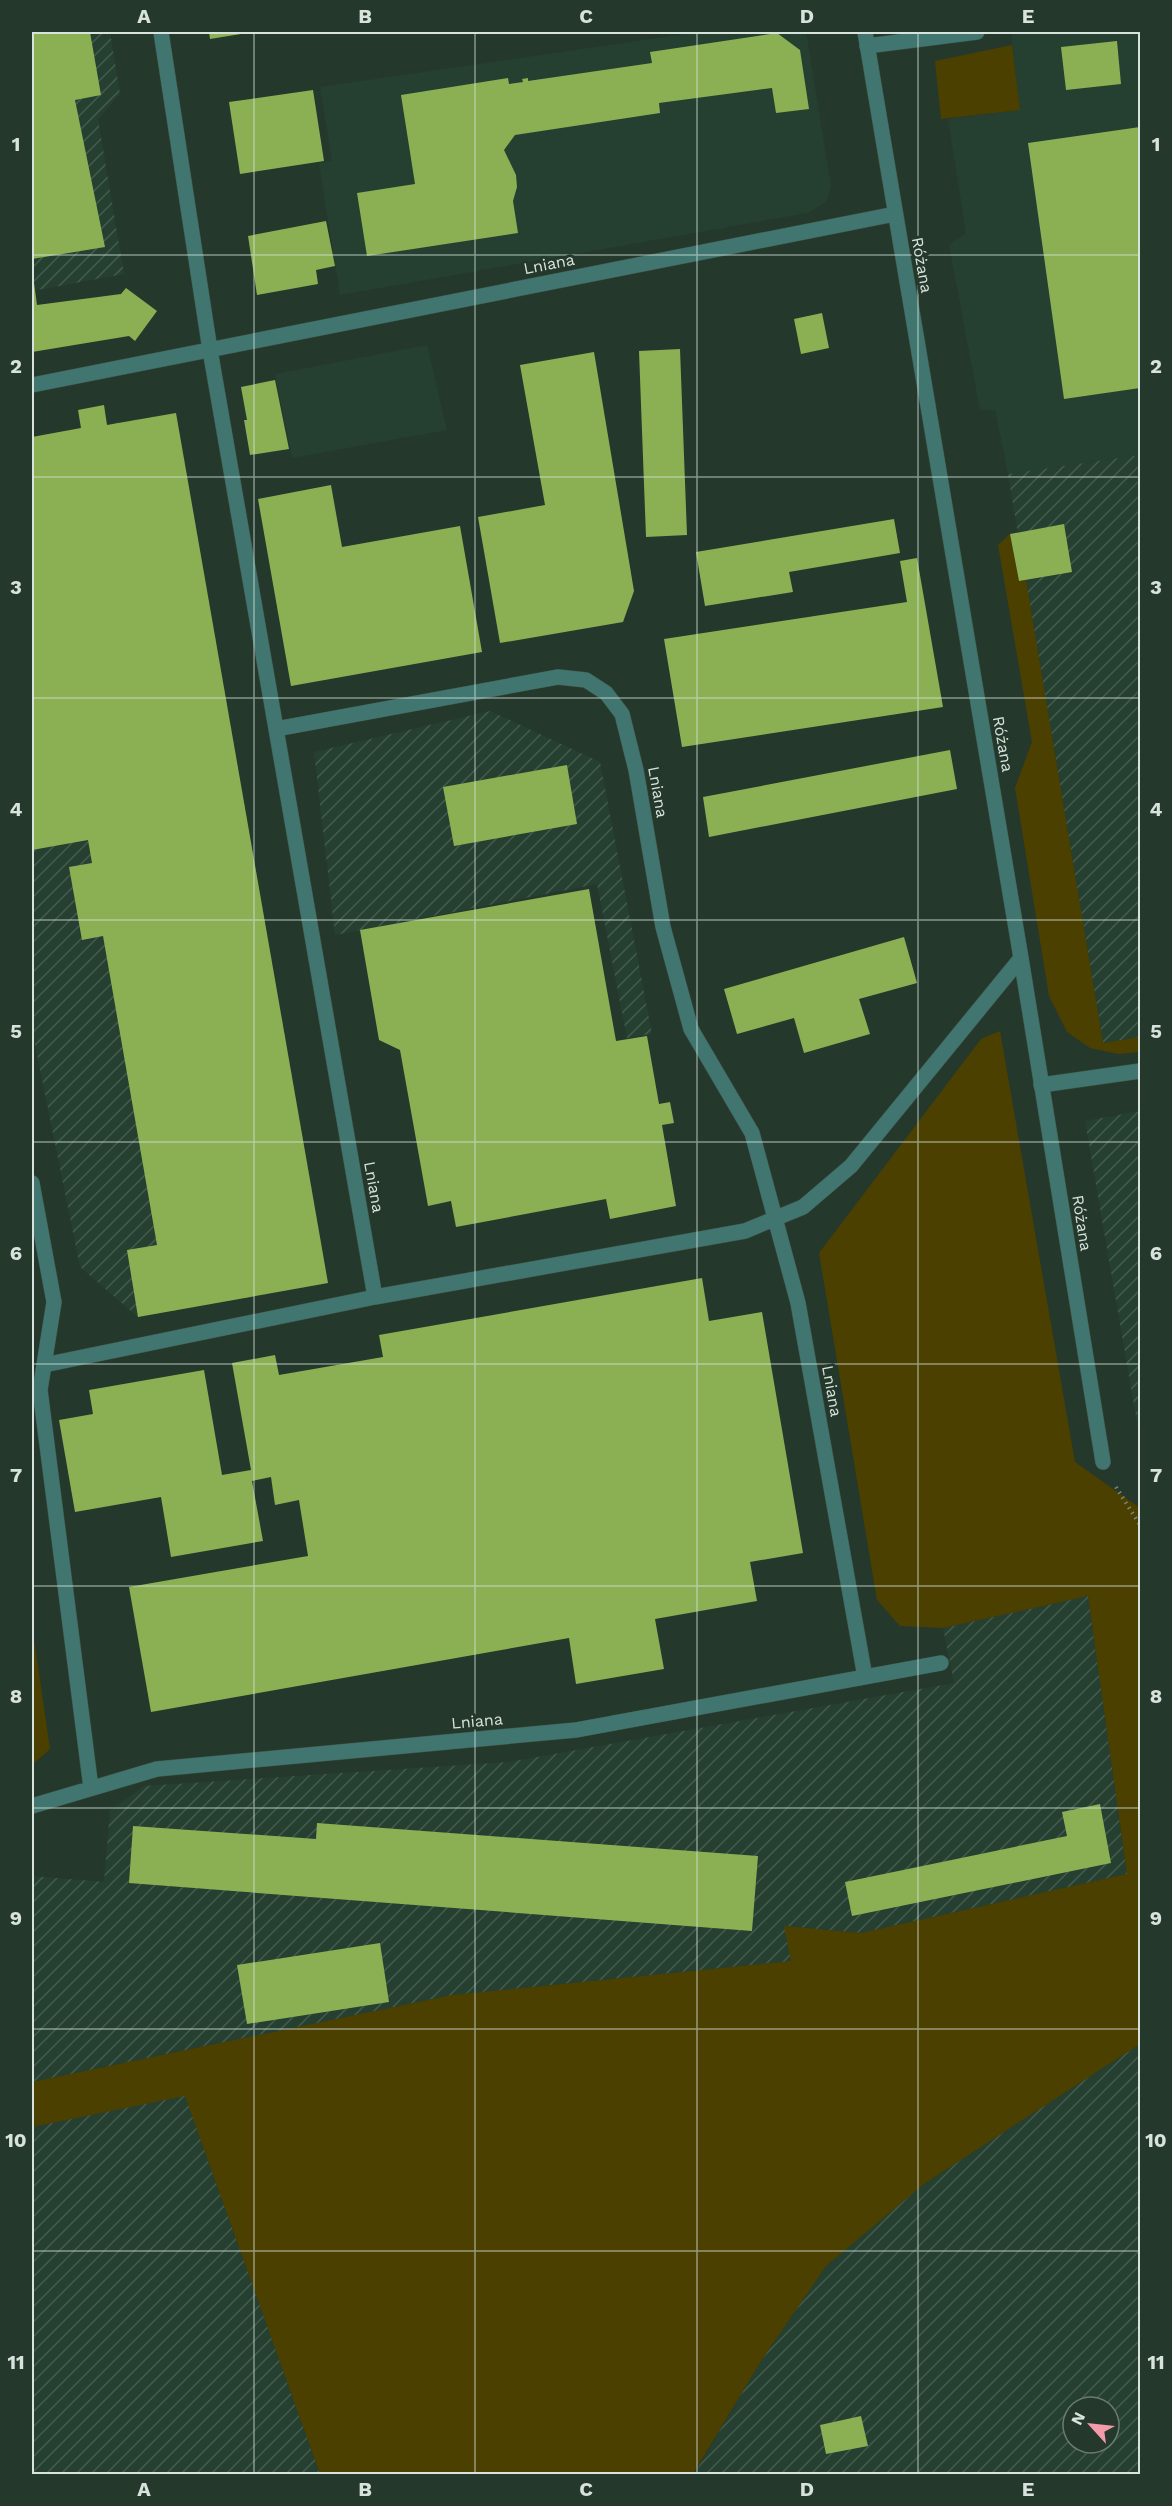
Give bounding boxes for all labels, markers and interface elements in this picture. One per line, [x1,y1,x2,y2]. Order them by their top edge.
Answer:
text: A [137,4,151,28]
text: B [358,4,372,28]
text: C [579,4,593,28]
text: D [800,4,814,28]
text: E [1022,4,1034,28]
text: 1 [12,132,20,156]
text: 1 [1152,132,1160,156]
street label: Różana [908,236,936,294]
street label: Lniana [522,250,576,278]
text: 2 [10,354,22,378]
text: 2 [1150,354,1162,378]
text: 3 [10,575,22,599]
text: 3 [1150,575,1162,599]
street label: Różana [989,715,1017,773]
street label: Lniana [644,765,672,819]
text: 4 [10,797,23,821]
text: 4 [1150,797,1163,821]
text: 5 [10,1019,22,1043]
text: 5 [1150,1019,1162,1043]
street label: Lniana [360,1160,388,1214]
street label: Różana [1068,1194,1096,1252]
text: 6 [10,1241,22,1265]
text: 6 [1150,1241,1162,1265]
street label: Lniana [818,1364,846,1418]
text: 7 [10,1463,22,1487]
text: 7 [1150,1463,1162,1487]
text: 8 [10,1684,22,1708]
text: 8 [1150,1684,1162,1708]
street label: Lniana [450,1709,504,1733]
text: 9 [10,1906,22,1930]
text: 9 [1150,1906,1162,1930]
text: 10 [5,2128,27,2152]
text: 10 [1145,2128,1167,2152]
text: 11 [7,2350,25,2374]
text: 11 [1147,2350,1165,2374]
north arrow [1061,2395,1121,2455]
text: N [1067,2409,1089,2428]
text: A [137,2477,151,2501]
text: B [358,2477,372,2501]
text: C [579,2477,593,2501]
text: D [800,2477,814,2501]
text: E [1022,2477,1034,2501]

